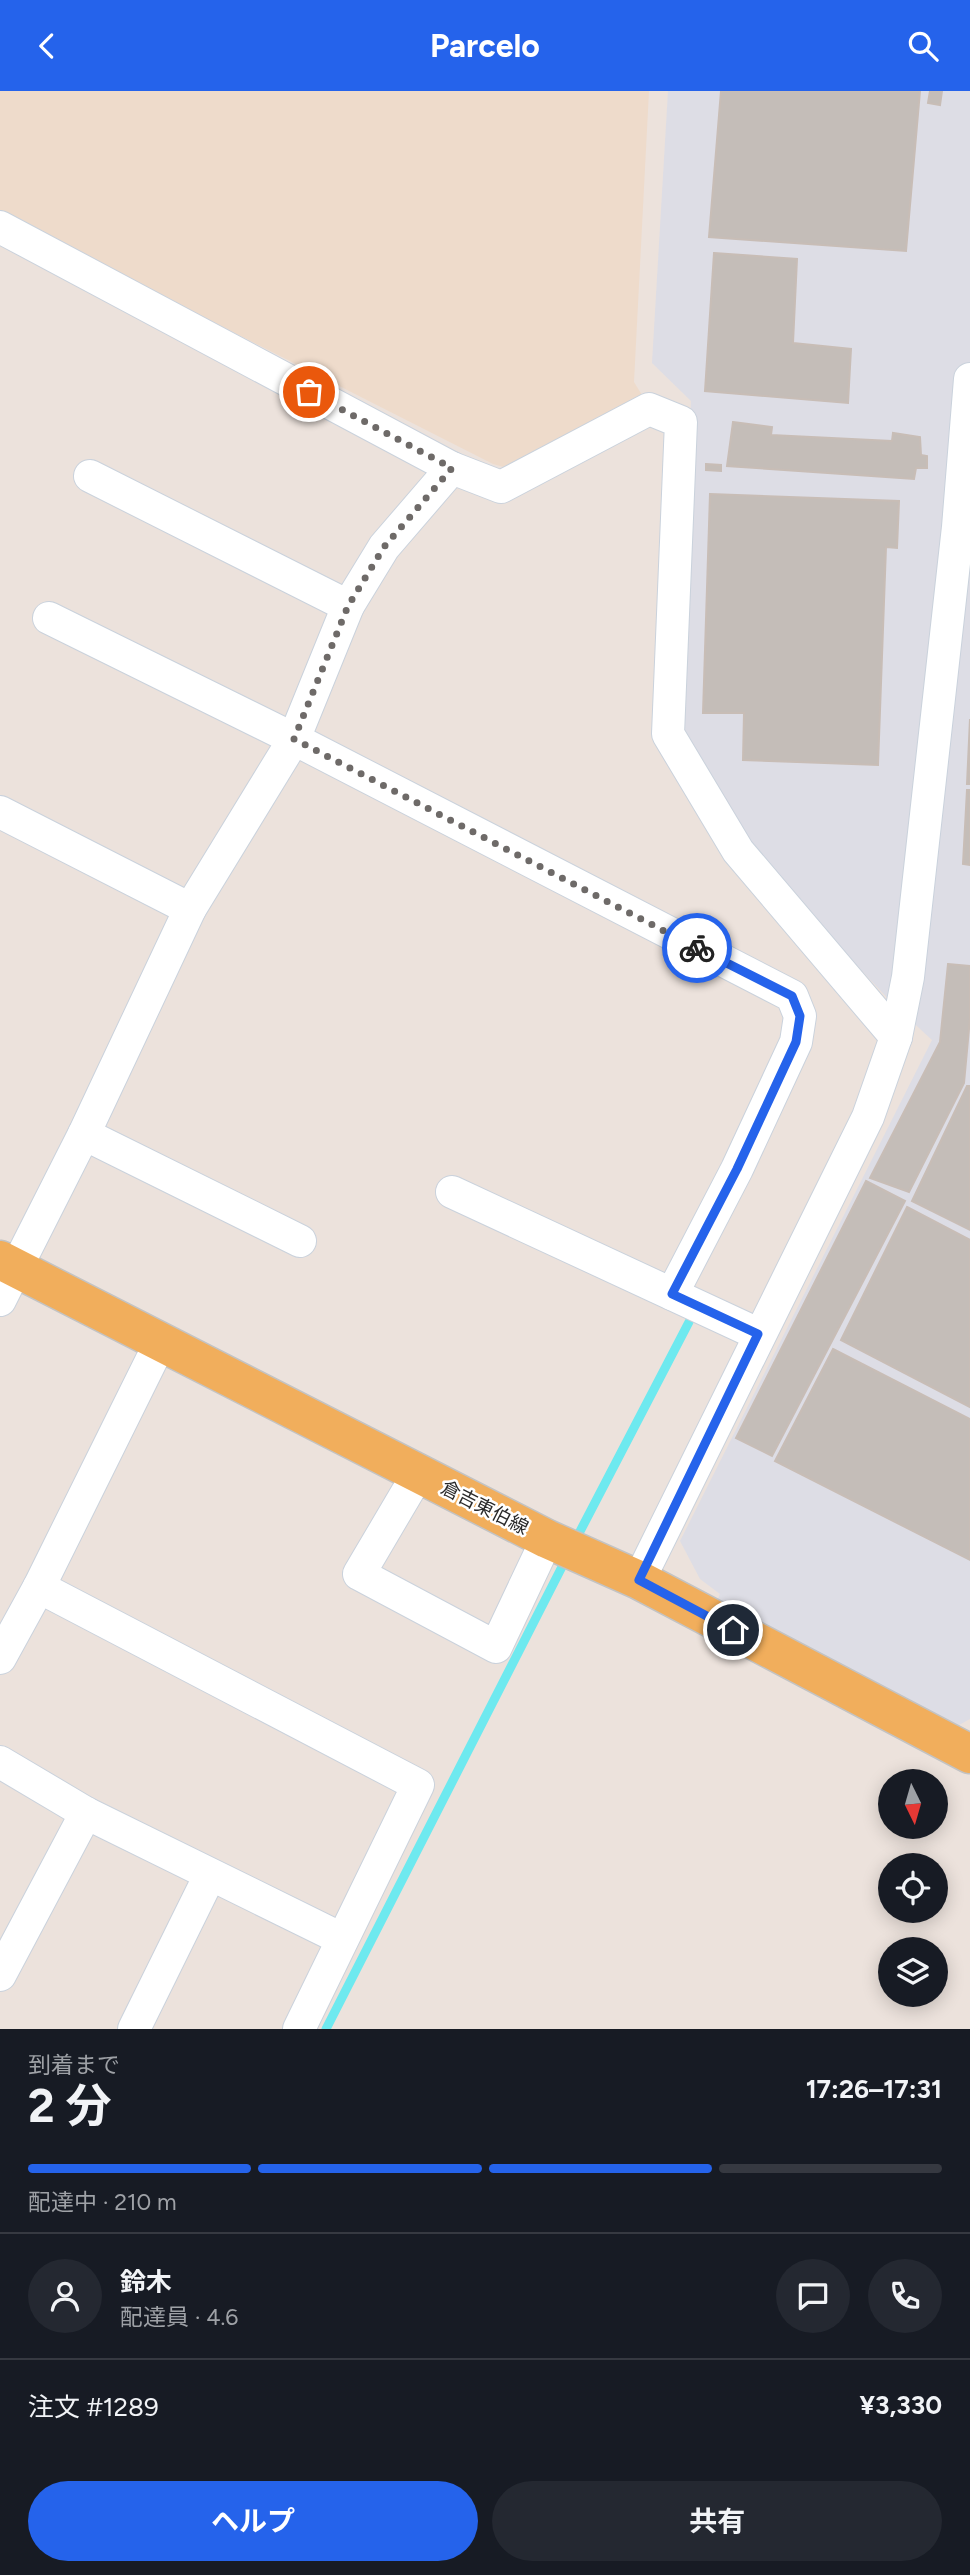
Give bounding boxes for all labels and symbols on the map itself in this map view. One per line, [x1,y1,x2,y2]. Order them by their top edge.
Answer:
pin [279,362,339,422]
courier [662,913,732,983]
street label: 倉吉東伯線 [437,1476,532,1539]
pin [703,1600,763,1660]
north arrow [878,1769,948,1839]

